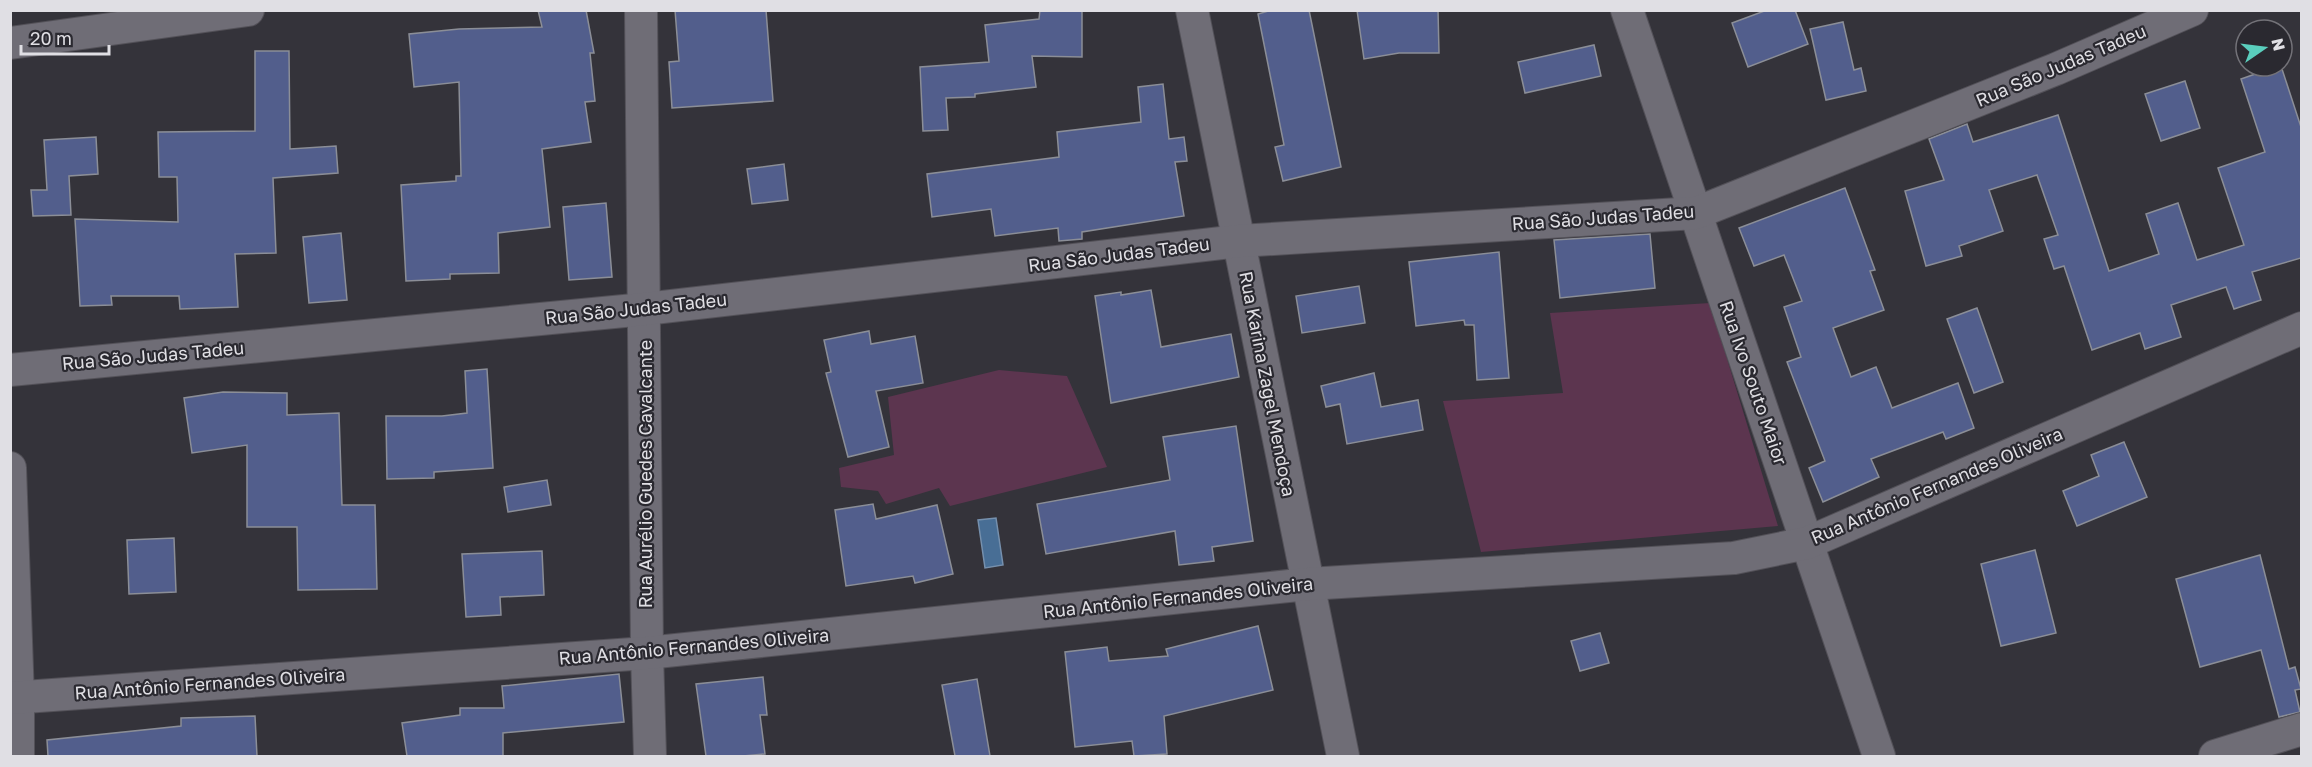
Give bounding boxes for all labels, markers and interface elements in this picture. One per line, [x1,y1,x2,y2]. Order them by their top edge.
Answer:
scale bar [21,18,110,56]
north arrow [2234,18,2294,78]
street label: Rua São Judas Tadeu [1972,19,2149,111]
text: 20 m [30,27,72,49]
text: N [2267,36,2290,53]
street label: Rua São Judas Tadeu [1511,200,1695,234]
street label: Rua São Judas Tadeu [1027,232,1211,276]
street label: Rua Karina Zagel Mendoça [1235,269,1301,498]
street label: Rua São Judas Tadeu [544,288,728,328]
street label: Rua Ivo Souto Maior [1716,298,1792,468]
street label: Rua São Judas Tadeu [61,336,245,374]
street label: Rua Aurélio Guedes Cavalcante [634,340,656,608]
street label: Rua Antônio Fernandes Oliveira [1807,422,2066,548]
street label: Rua Antônio Fernandes Oliveira [1042,572,1314,622]
street label: Rua Antônio Fernandes Oliveira [558,623,830,669]
street label: Rua Antônio Fernandes Oliveira [74,663,346,703]

